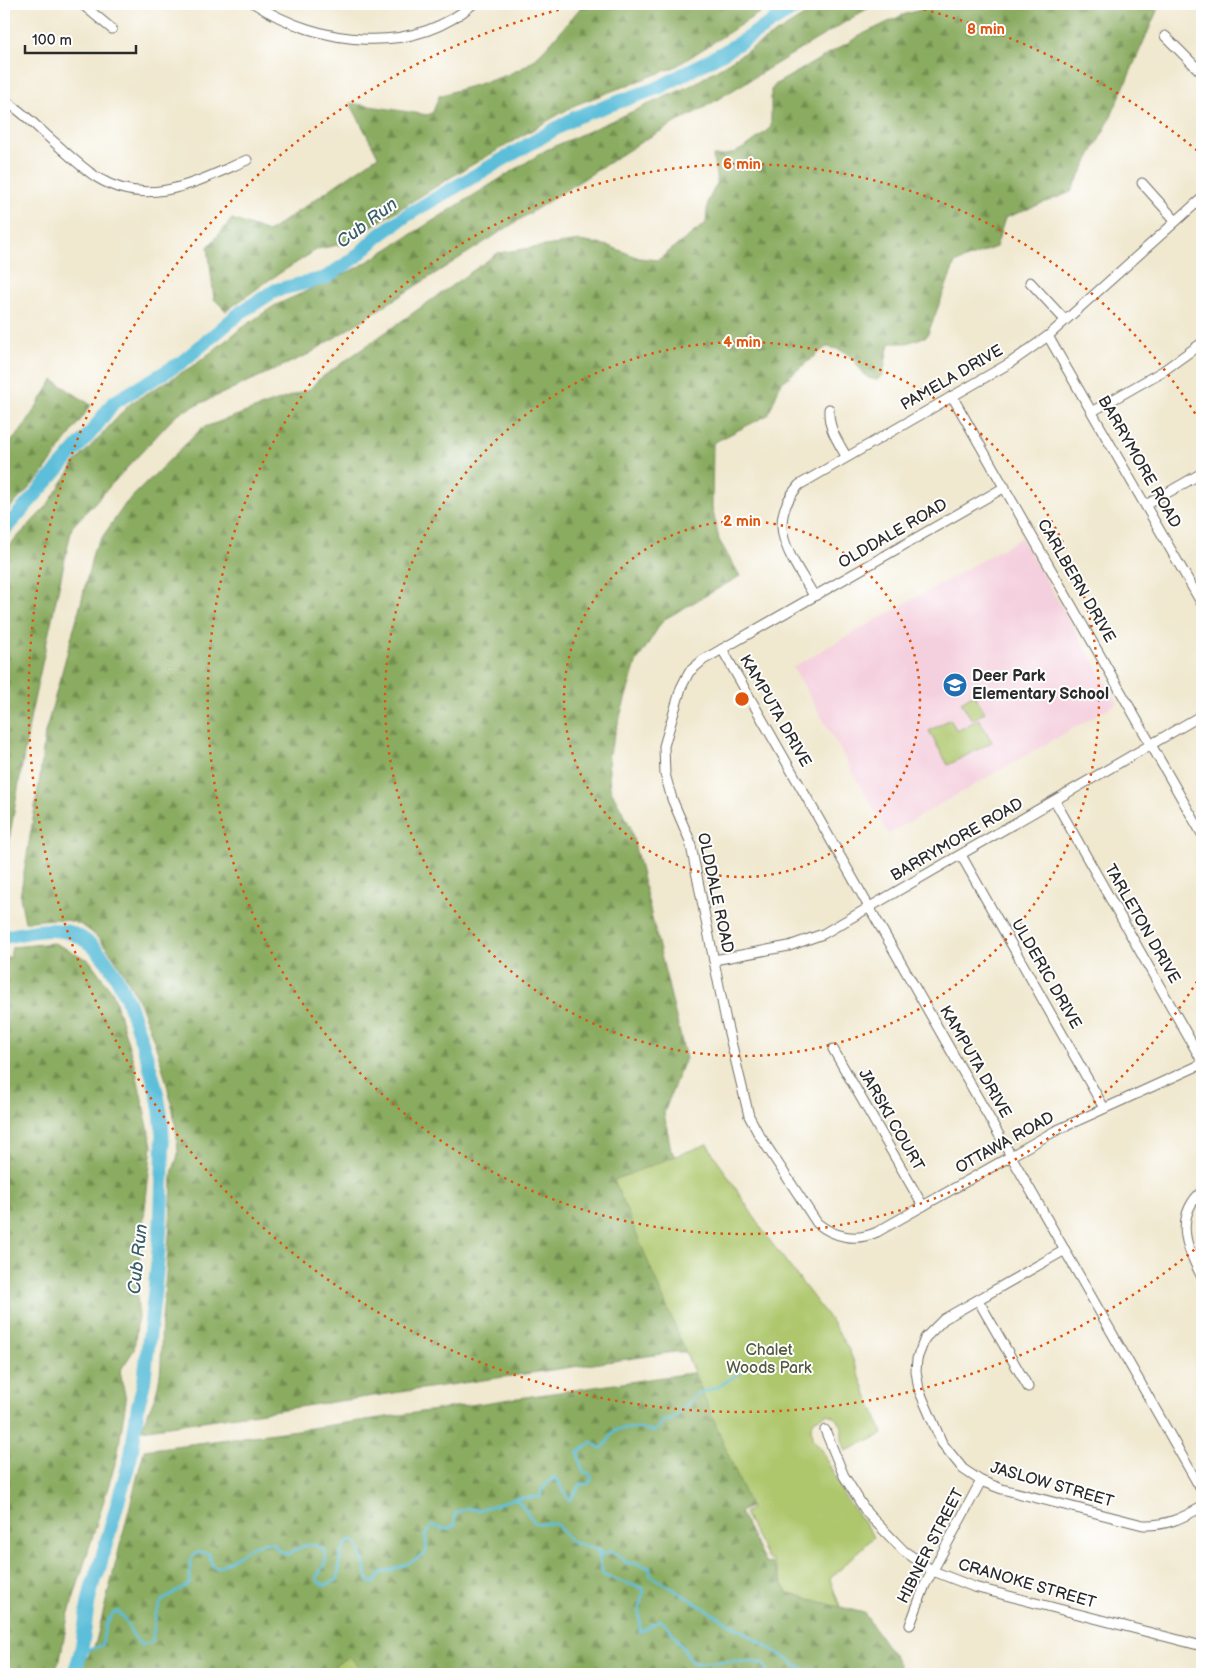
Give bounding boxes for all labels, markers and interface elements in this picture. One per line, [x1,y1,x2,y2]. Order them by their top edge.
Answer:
text: 8 min [967,20,1005,39]
scale bar [25,22,136,54]
text: 100 m [32,31,72,50]
text: 6 min [723,155,761,174]
water label: Cub Run [332,193,402,253]
text: 4 min [723,333,761,352]
street label: PAMELA DRIVE [898,341,1006,415]
street label: BARRYMORE ROAD [1093,392,1185,532]
street label: OLDDALE ROAD [835,495,951,573]
text: 2 min [723,512,761,531]
street label: CARLBERN DRIVE [1033,516,1119,646]
street label: KAMPUTA DRIVE [735,652,815,770]
place label: Deer Park Elementary School [972,667,1109,704]
school or university icon: Deer Park Elementary School [942,672,968,698]
centre of rings [733,690,751,708]
street label: BARRYMORE ROAD [887,794,1027,886]
street label: OLDDALE ROAD [693,831,737,955]
street label: TARLETON DRIVE [1100,861,1184,987]
street label: ULDERIC DRIVE [1007,916,1085,1032]
street label: KAMPUTA DRIVE [935,1003,1015,1121]
street label: JARSKI COURT [854,1066,928,1175]
street label: OTTAWA ROAD [952,1108,1058,1178]
water label: Cub Run [124,1223,152,1295]
park label: Chalet Woods Park [726,1341,812,1378]
street label: JASLOW STREET [988,1458,1116,1512]
street label: HIBNER STREET [894,1485,968,1607]
street label: CRANOKE STREET [956,1555,1099,1613]

